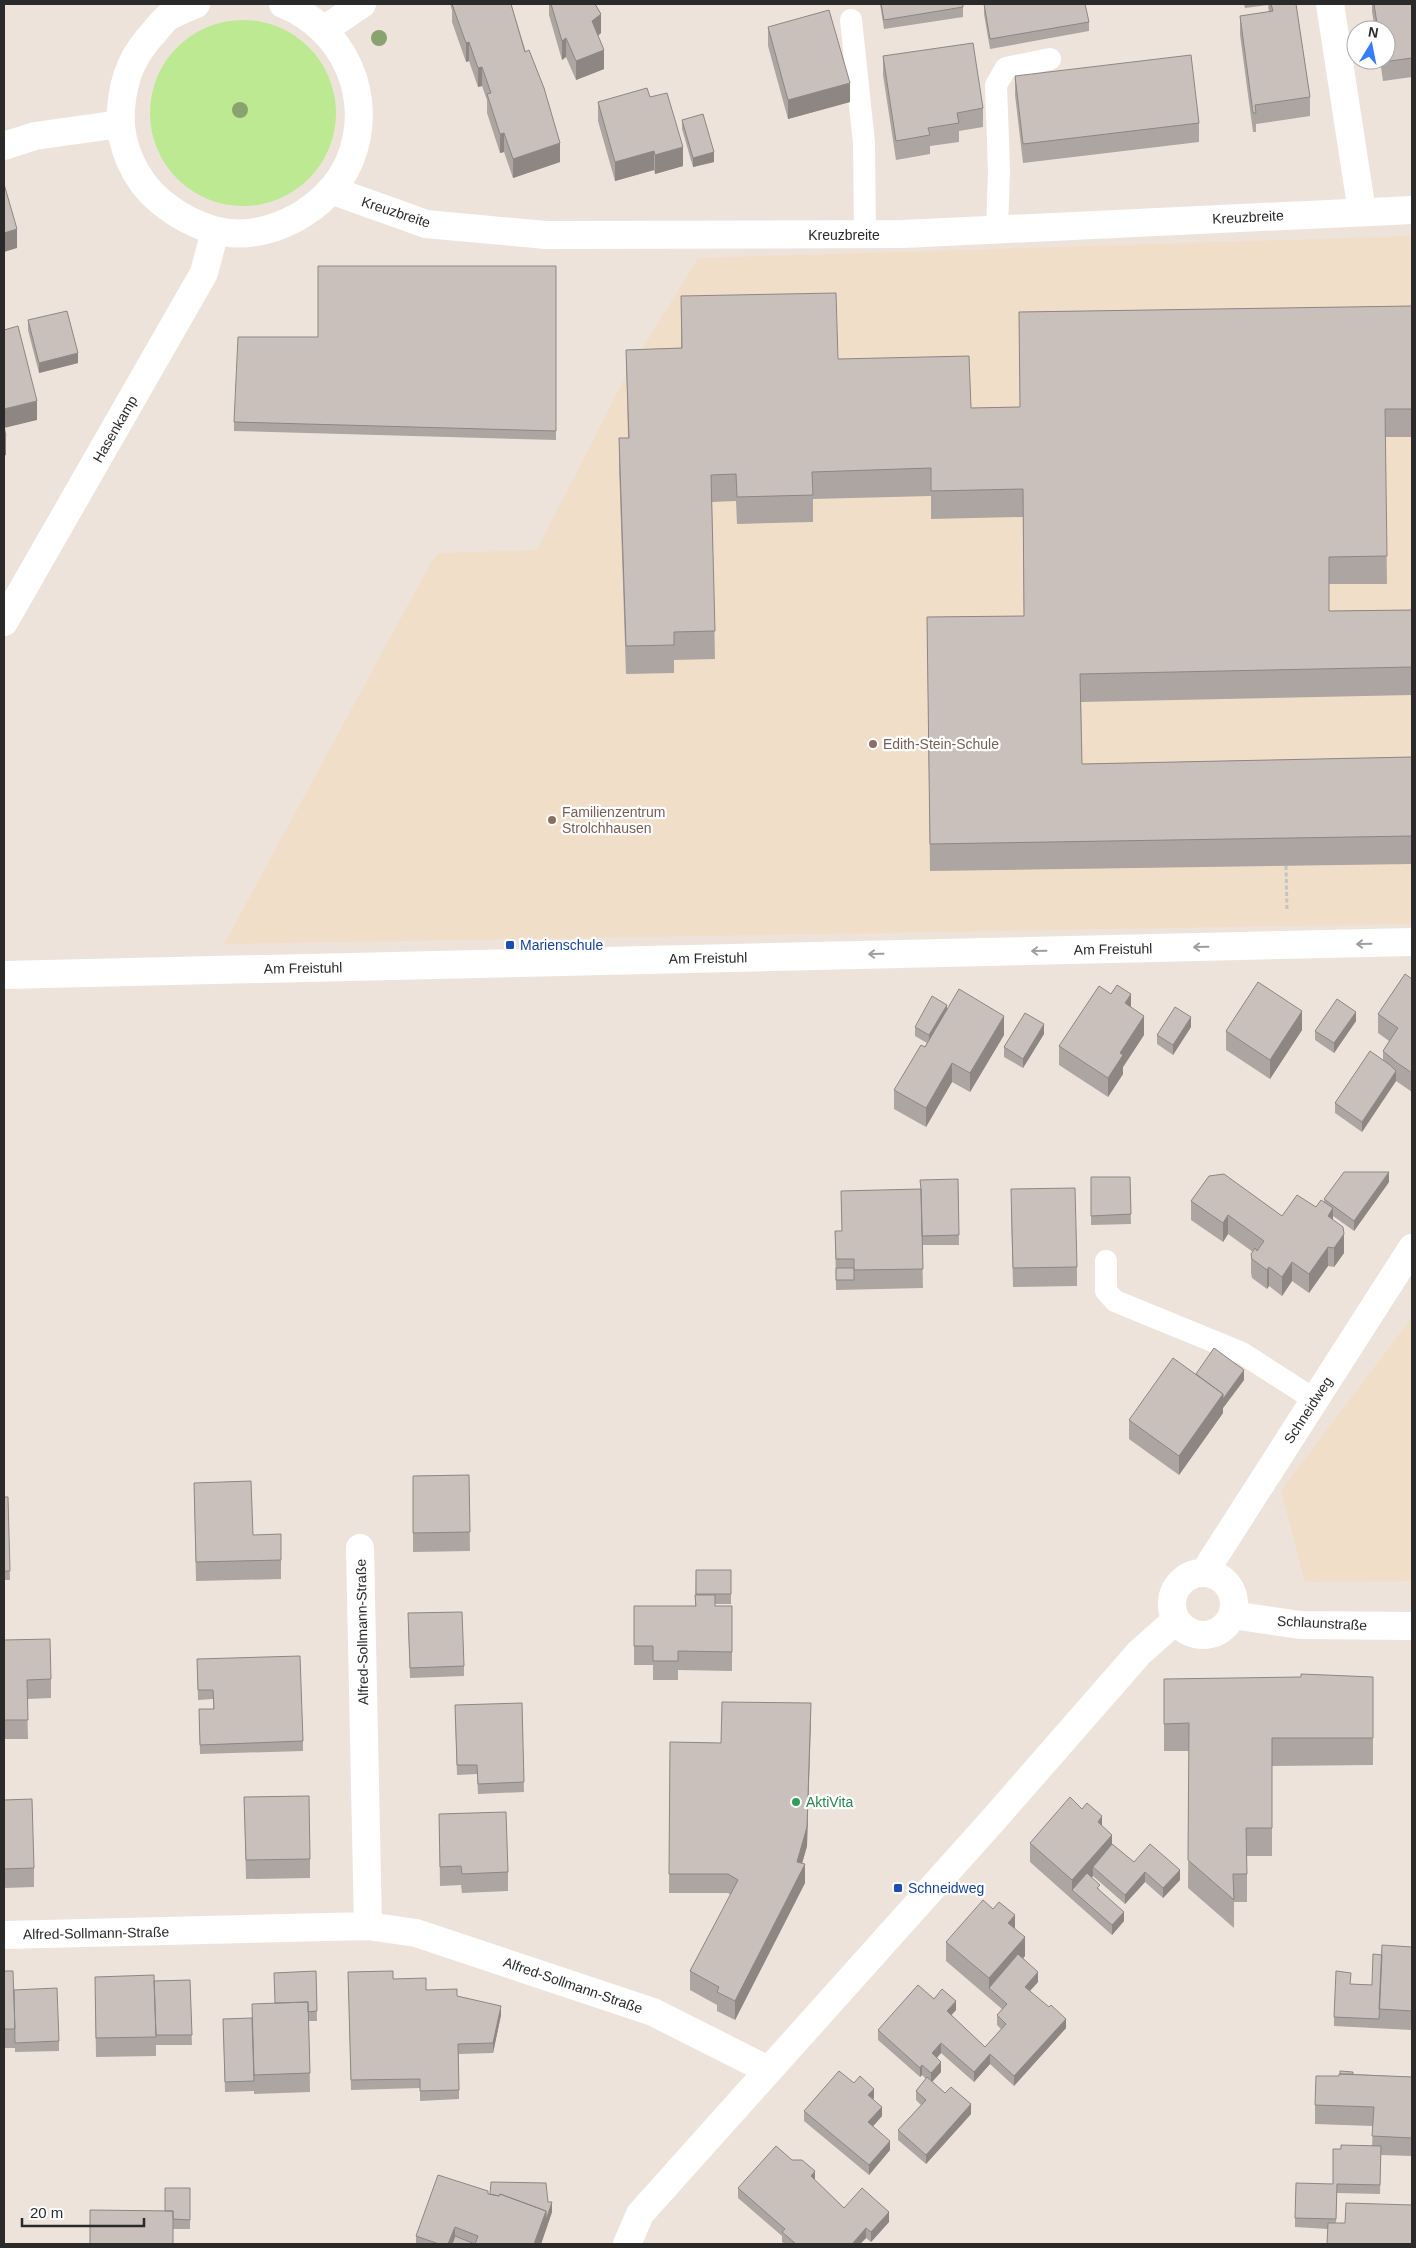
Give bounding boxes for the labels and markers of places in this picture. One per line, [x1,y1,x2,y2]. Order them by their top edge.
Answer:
place label: Edith-Stein-Schule [883,736,999,752]
marker: Edith-Stein-Schule [867,738,879,750]
place label: Familienzentrum Strolchhausen [562,804,665,836]
marker: Familienzentrum Strolchhausen [546,814,558,826]
place label: Marienschule [520,937,603,953]
marker: Marienschule [504,939,516,951]
place label: AktiVita [806,1794,853,1810]
marker: AktiVita [790,1796,802,1808]
place label: Schneidweg [908,1880,984,1896]
marker: Schneidweg [892,1882,904,1894]

